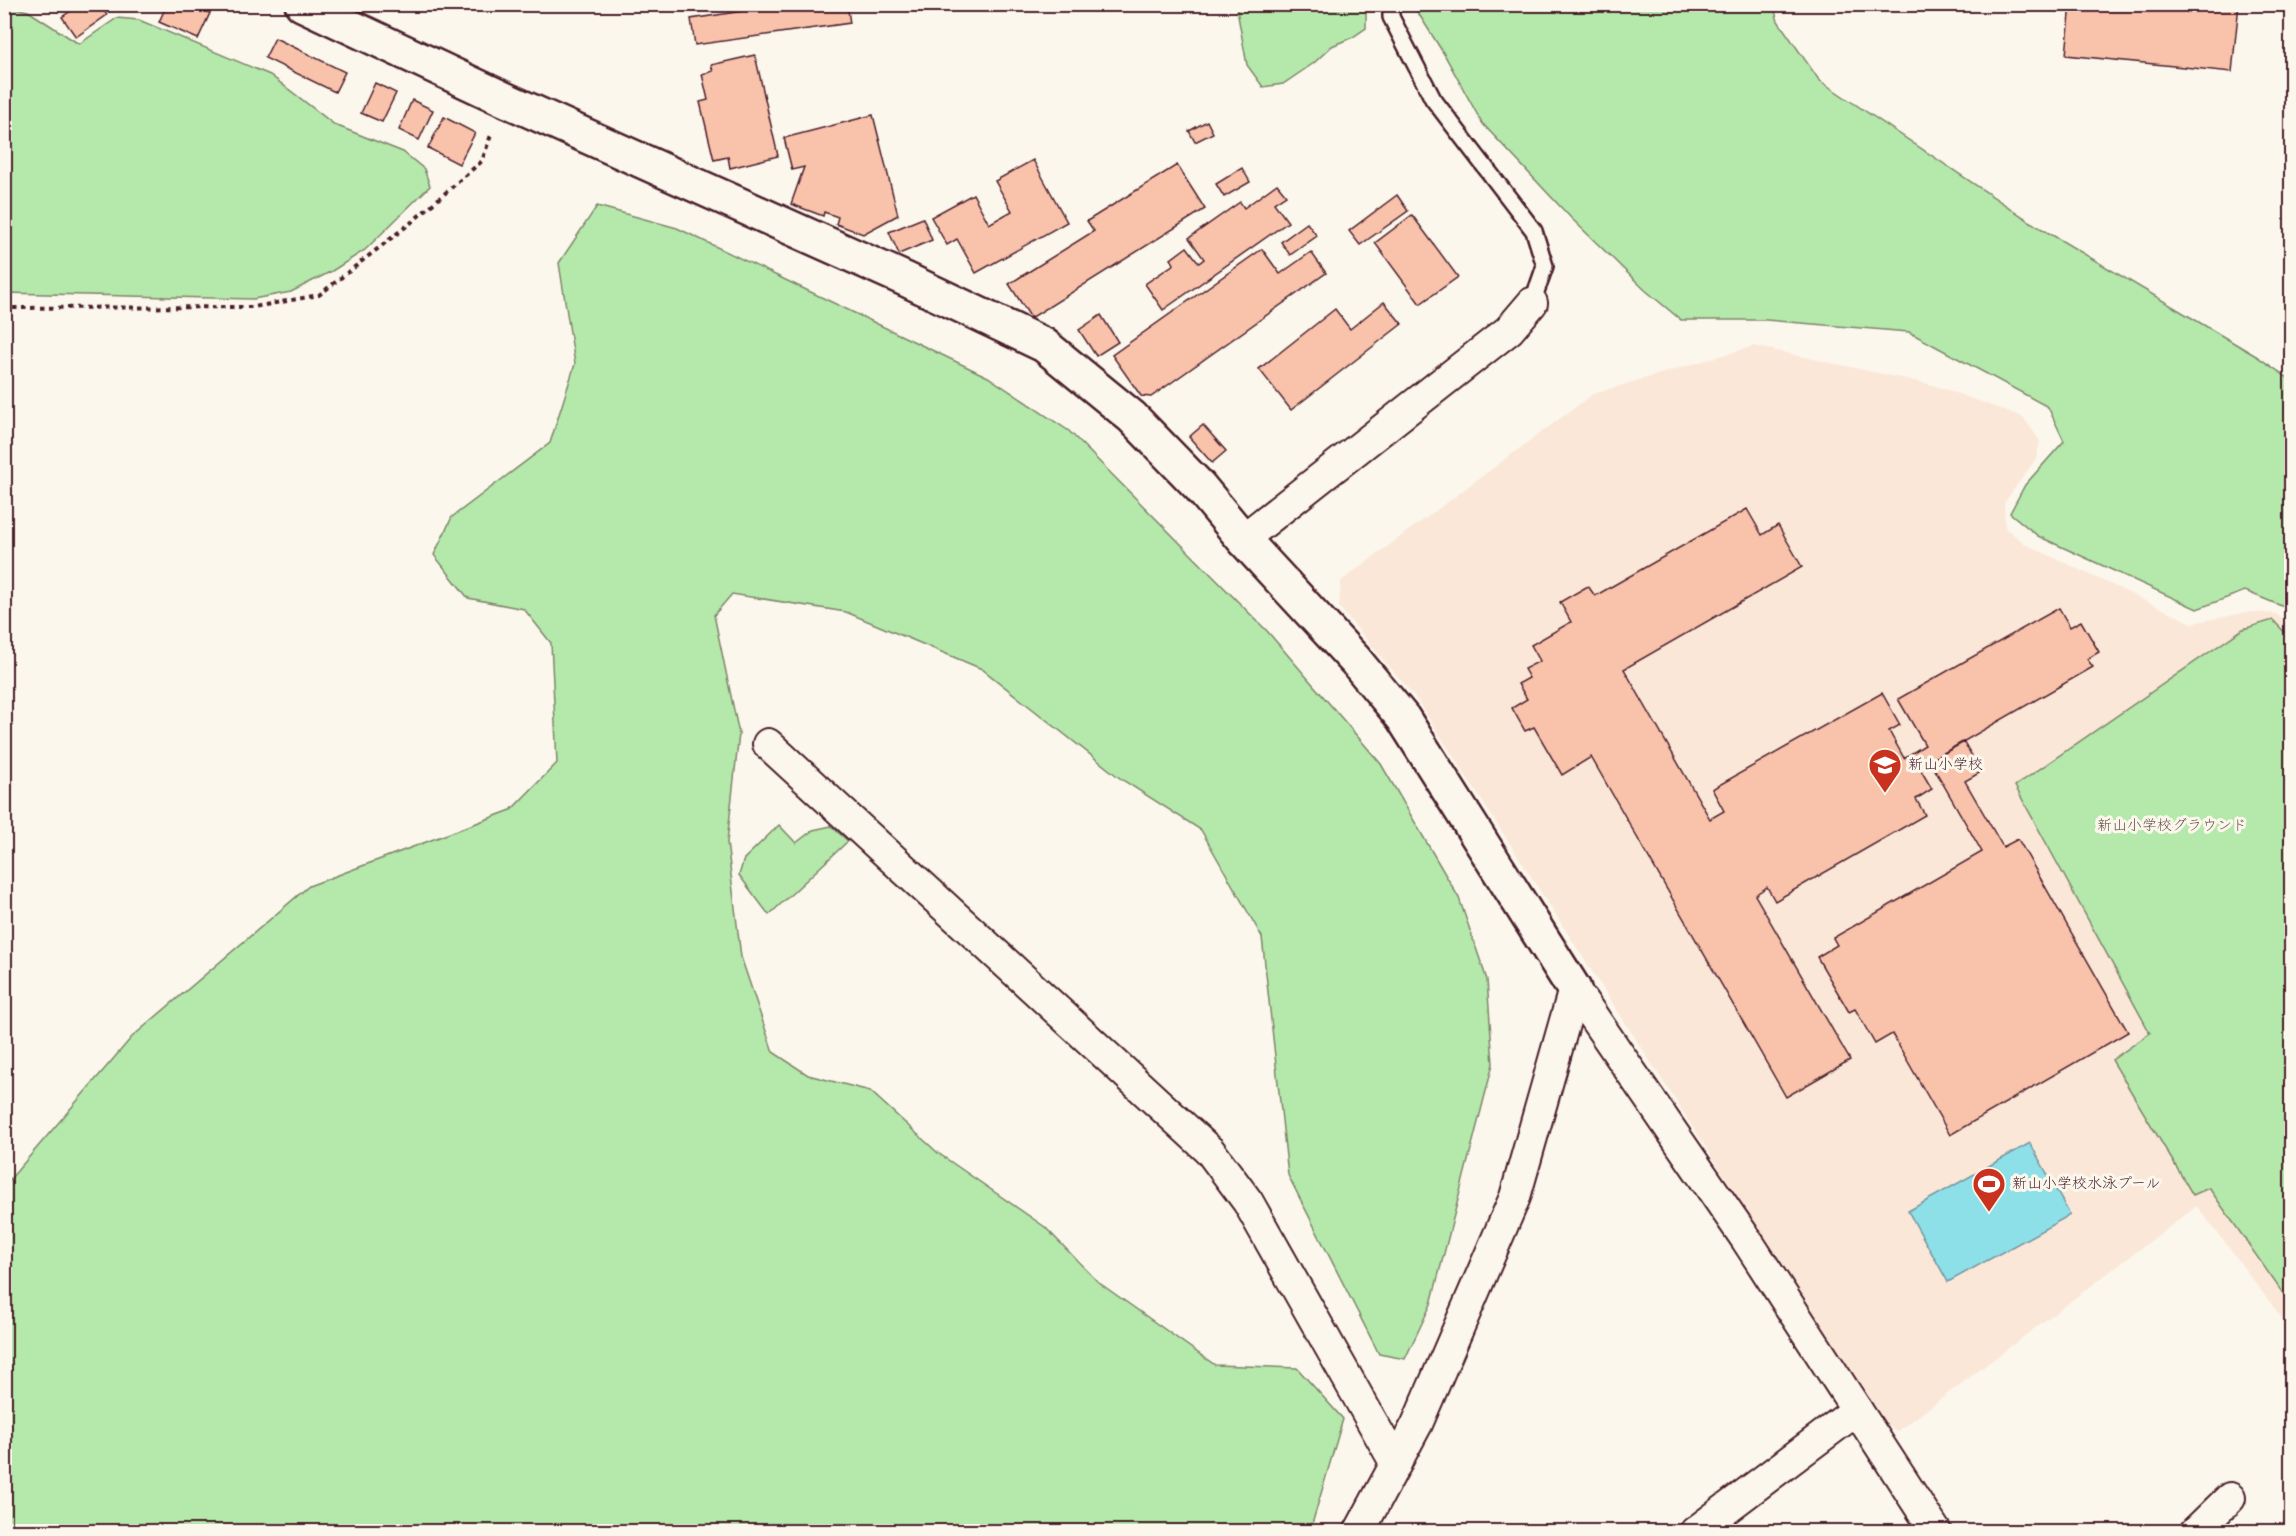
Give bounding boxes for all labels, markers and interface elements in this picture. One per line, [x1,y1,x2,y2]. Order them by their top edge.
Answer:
school or university icon: 新山小学校 [1867,747,1903,794]
place label: 新山小学校 [1908,753,1983,777]
park label: 新山小学校グラウンド [2097,814,2247,838]
sports icon: 新山小学校水泳プール [1971,1166,2007,1213]
place label: 新山小学校水泳プール [2012,1172,2160,1196]

